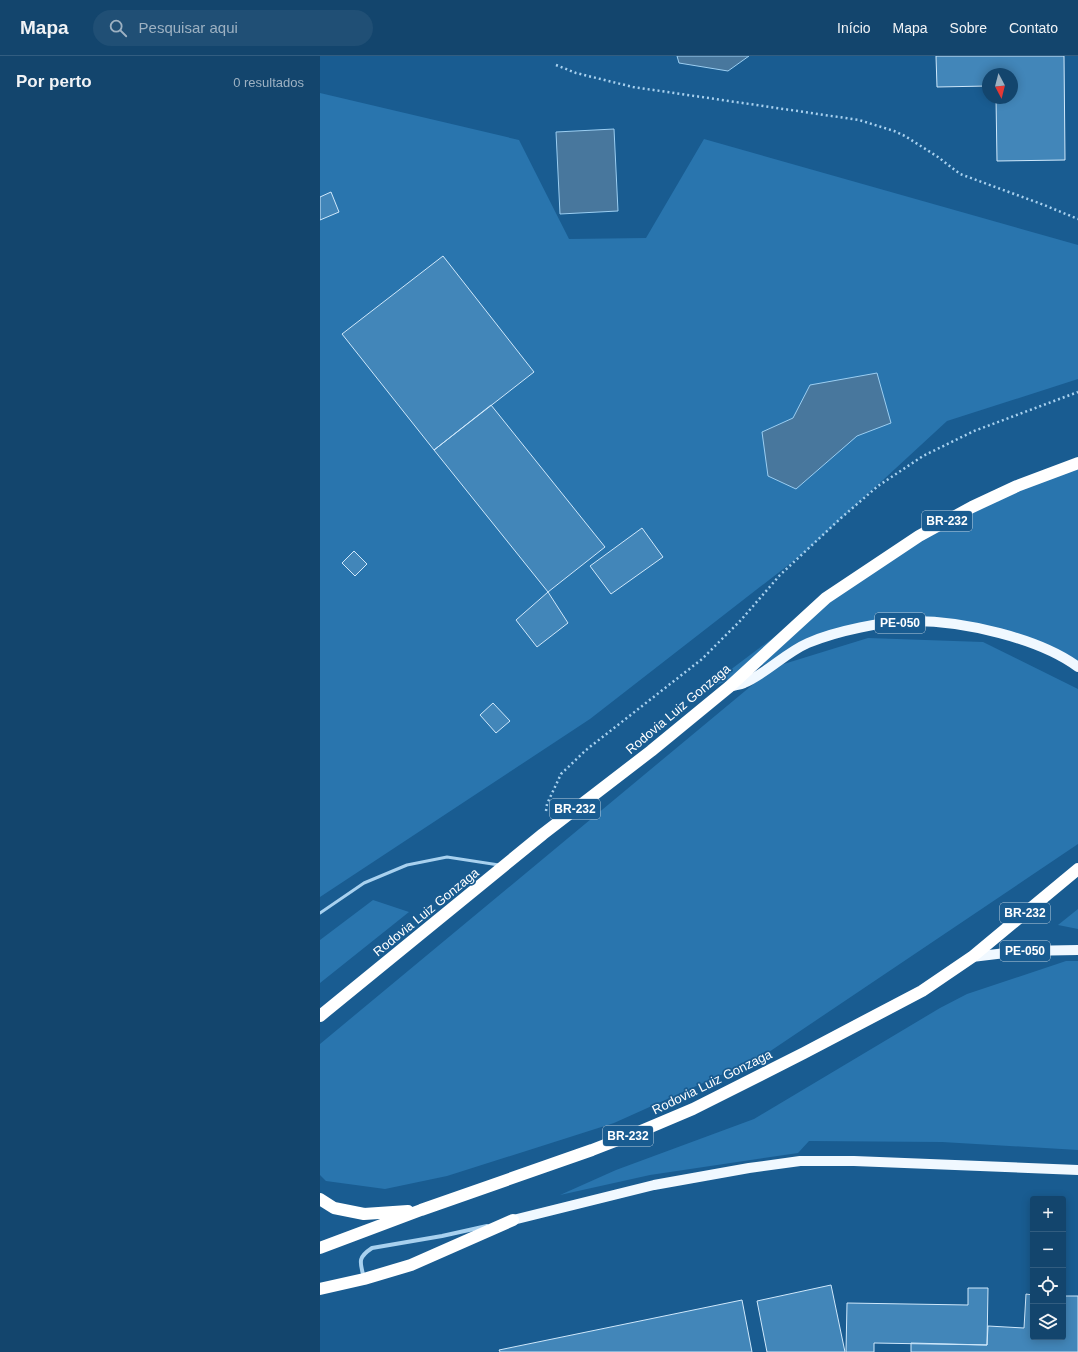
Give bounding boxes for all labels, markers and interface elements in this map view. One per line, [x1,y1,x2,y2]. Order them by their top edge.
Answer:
search box [93,10,373,46]
text: Mapa [20,17,69,38]
icon: search [107,17,129,39]
text: Pesquisar aqui [139,19,238,36]
text: Início [837,20,871,36]
text: Mapa [893,20,928,36]
text: Sobre [950,20,987,36]
text: Contato [1009,20,1058,36]
north arrow [982,68,1018,104]
text: Por perto [16,72,92,91]
text: 0 resultados [233,75,304,90]
road number: BR-232 [922,511,972,531]
road number: PE-050 [875,613,925,633]
street label: Rodovia Luiz Gonzaga [623,660,734,757]
road number: BR-232 [550,799,600,819]
street label: Rodovia Luiz Gonzaga [370,864,482,959]
road number: BR-232 [1000,903,1050,923]
road number: PE-050 [1000,941,1050,961]
street label: Rodovia Luiz Gonzaga [650,1046,775,1118]
road number: BR-232 [603,1126,653,1146]
map controls [1030,1196,1066,1340]
button: + [1030,1196,1066,1232]
button: − [1030,1232,1066,1268]
button: locate [1030,1268,1066,1304]
button: layers [1030,1304,1066,1340]

